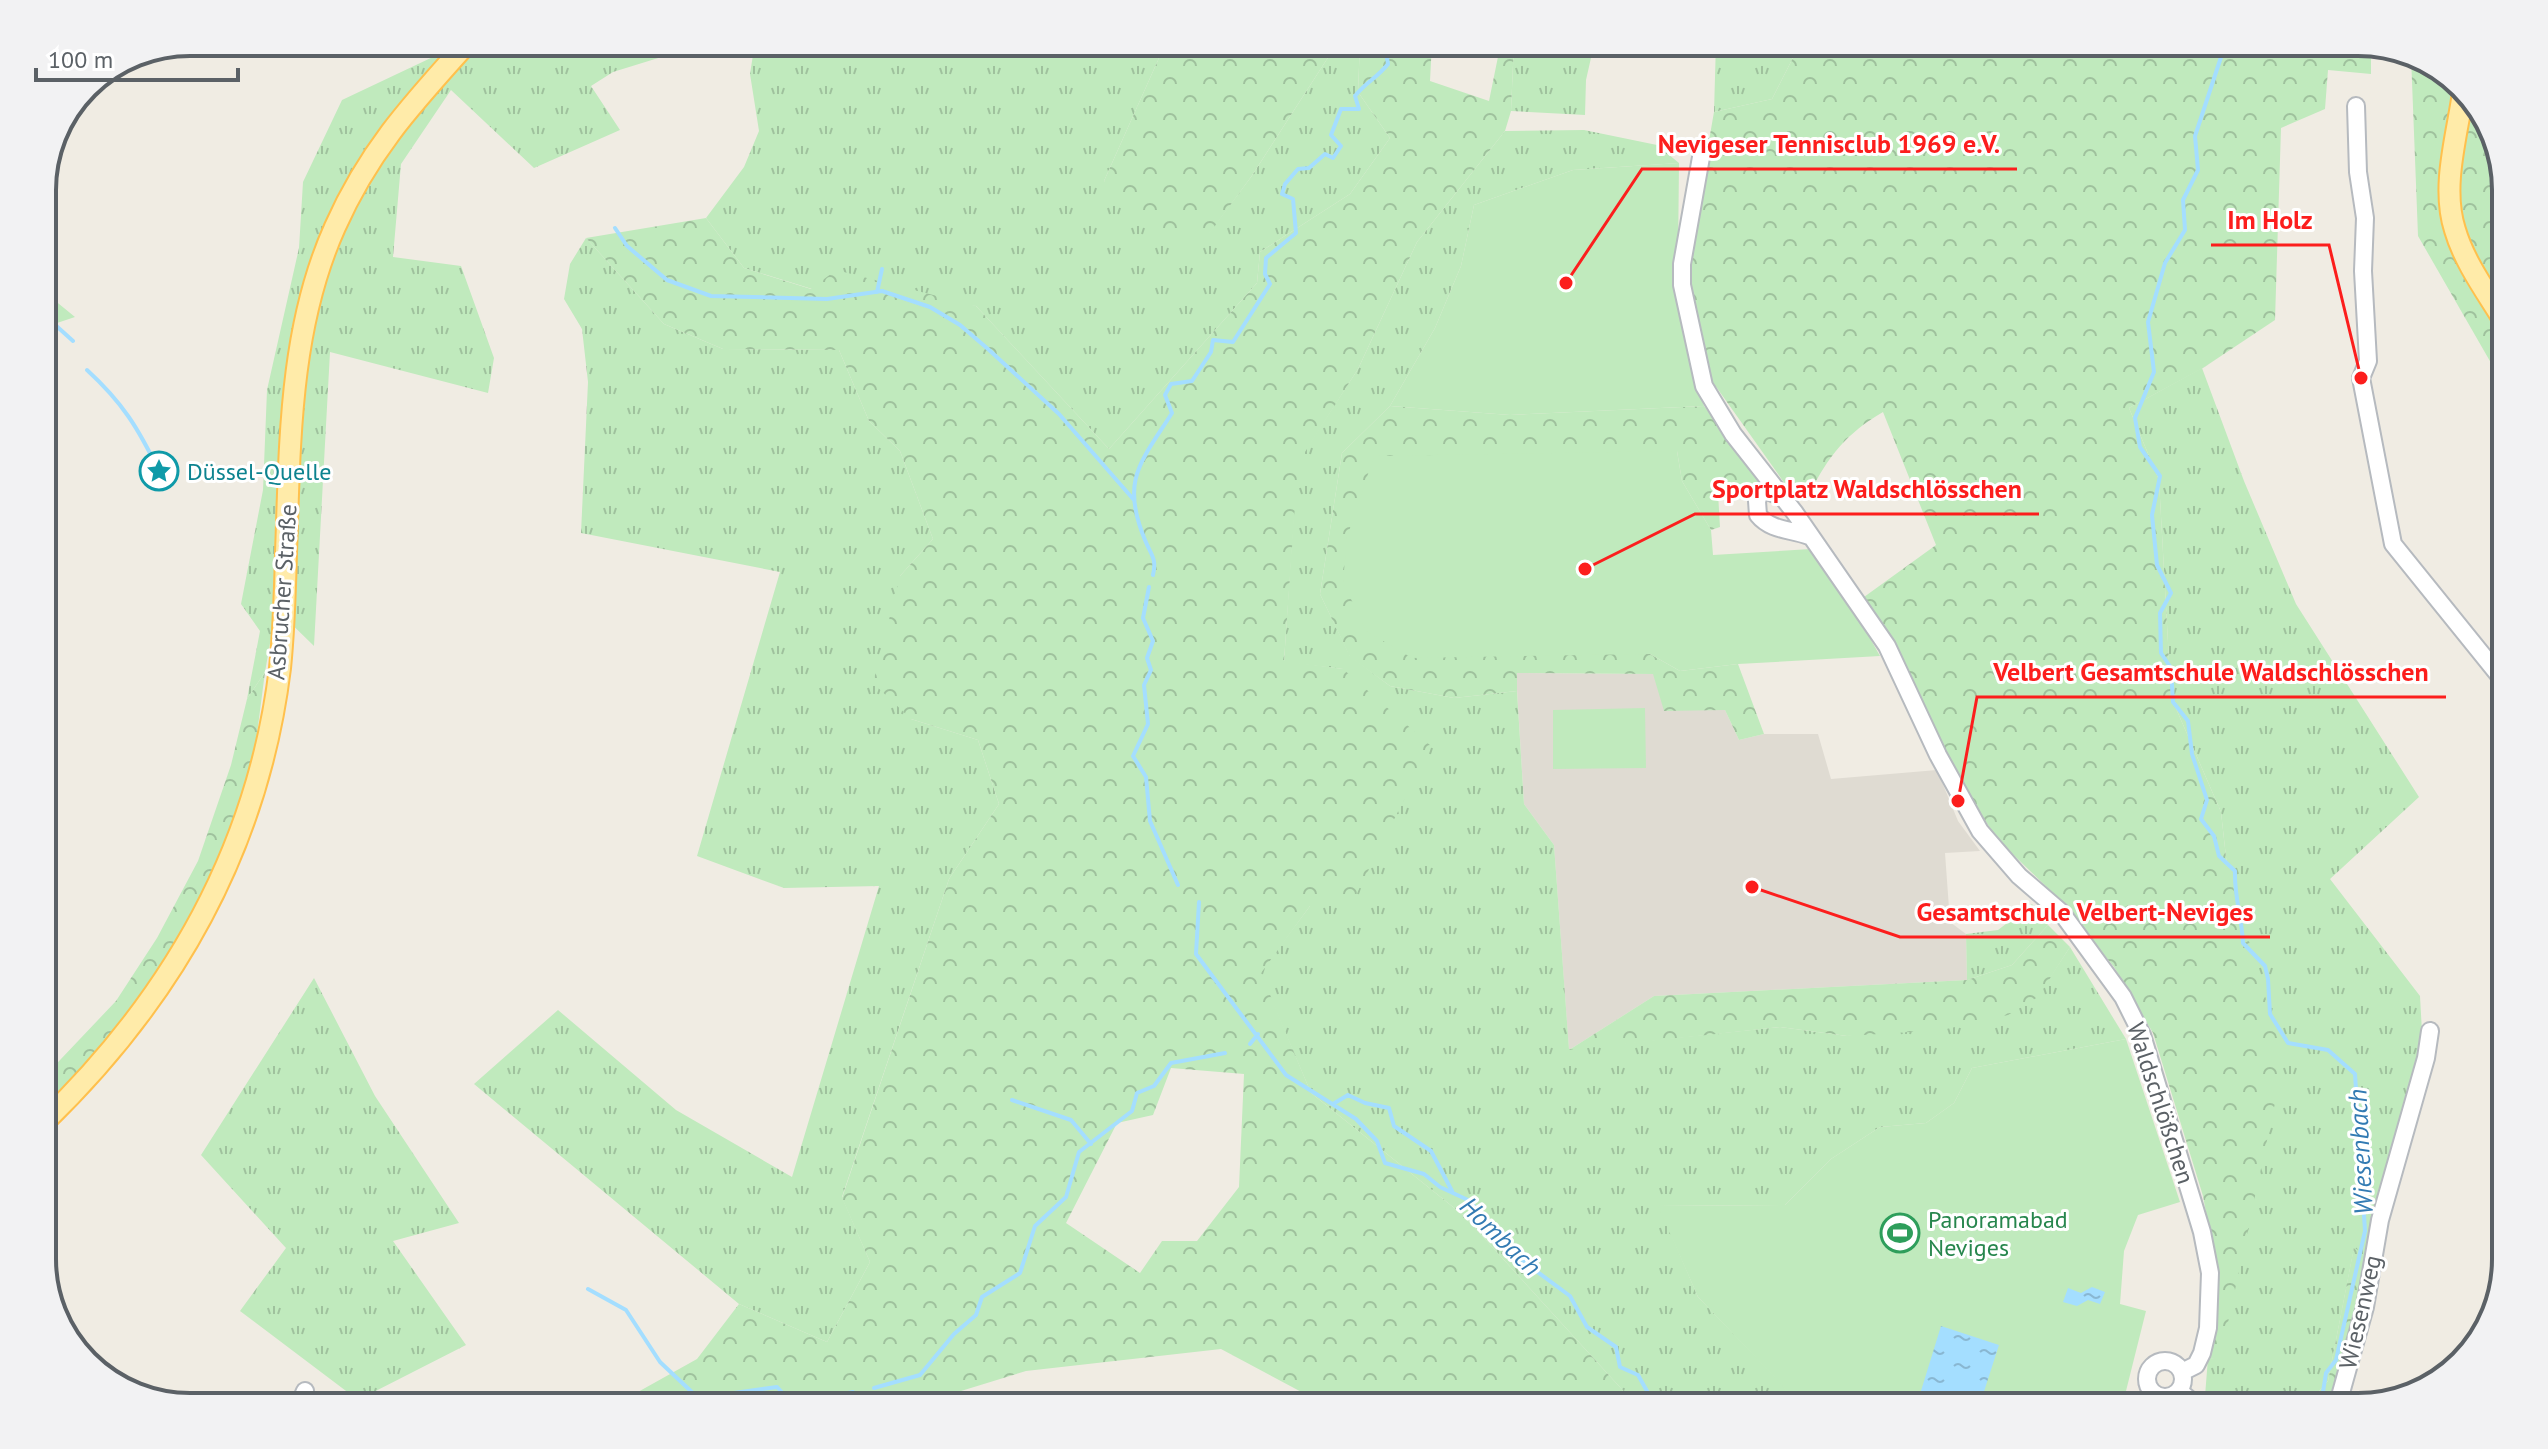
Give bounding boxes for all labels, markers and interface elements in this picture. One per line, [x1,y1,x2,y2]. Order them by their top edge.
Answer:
scale bar [36,32,238,82]
text: 100 m [48,44,113,75]
callout: Nevigeser Tennisclub 1969 e.V. [1642,119,2017,169]
text: Nevigeser Tennisclub 1969 e.V. [1658,127,2000,160]
callout: Im Holz [2211,195,2329,245]
text: Im Holz [2227,203,2313,236]
place icon: Düssel-Quelle [138,450,180,492]
place label: Düssel-Quelle [187,456,331,487]
callout: Sportplatz Waldschlösschen [1695,464,2039,514]
text: Sportplatz Waldschlösschen [1712,472,2022,505]
street label: Asbrucher Straße [260,503,304,681]
callout: Velbert Gesamtschule Waldschlösschen [1977,647,2446,697]
text: Velbert Gesamtschule Waldschlösschen [1992,655,2429,688]
callout: Gesamtschule Velbert-Neviges [1900,887,2270,937]
text: Gesamtschule Velbert-Neviges [1916,895,2254,928]
street label: Waldschlößchen [2120,1018,2202,1188]
water label: Wiesenbach [2340,1088,2380,1216]
water label: Hombach [1453,1189,1549,1283]
place label: Panoramabad Neviges [1928,1204,2068,1263]
sports icon: Panoramabad Neviges [1879,1212,1921,1254]
street label: Wiesenweg [2332,1252,2388,1372]

